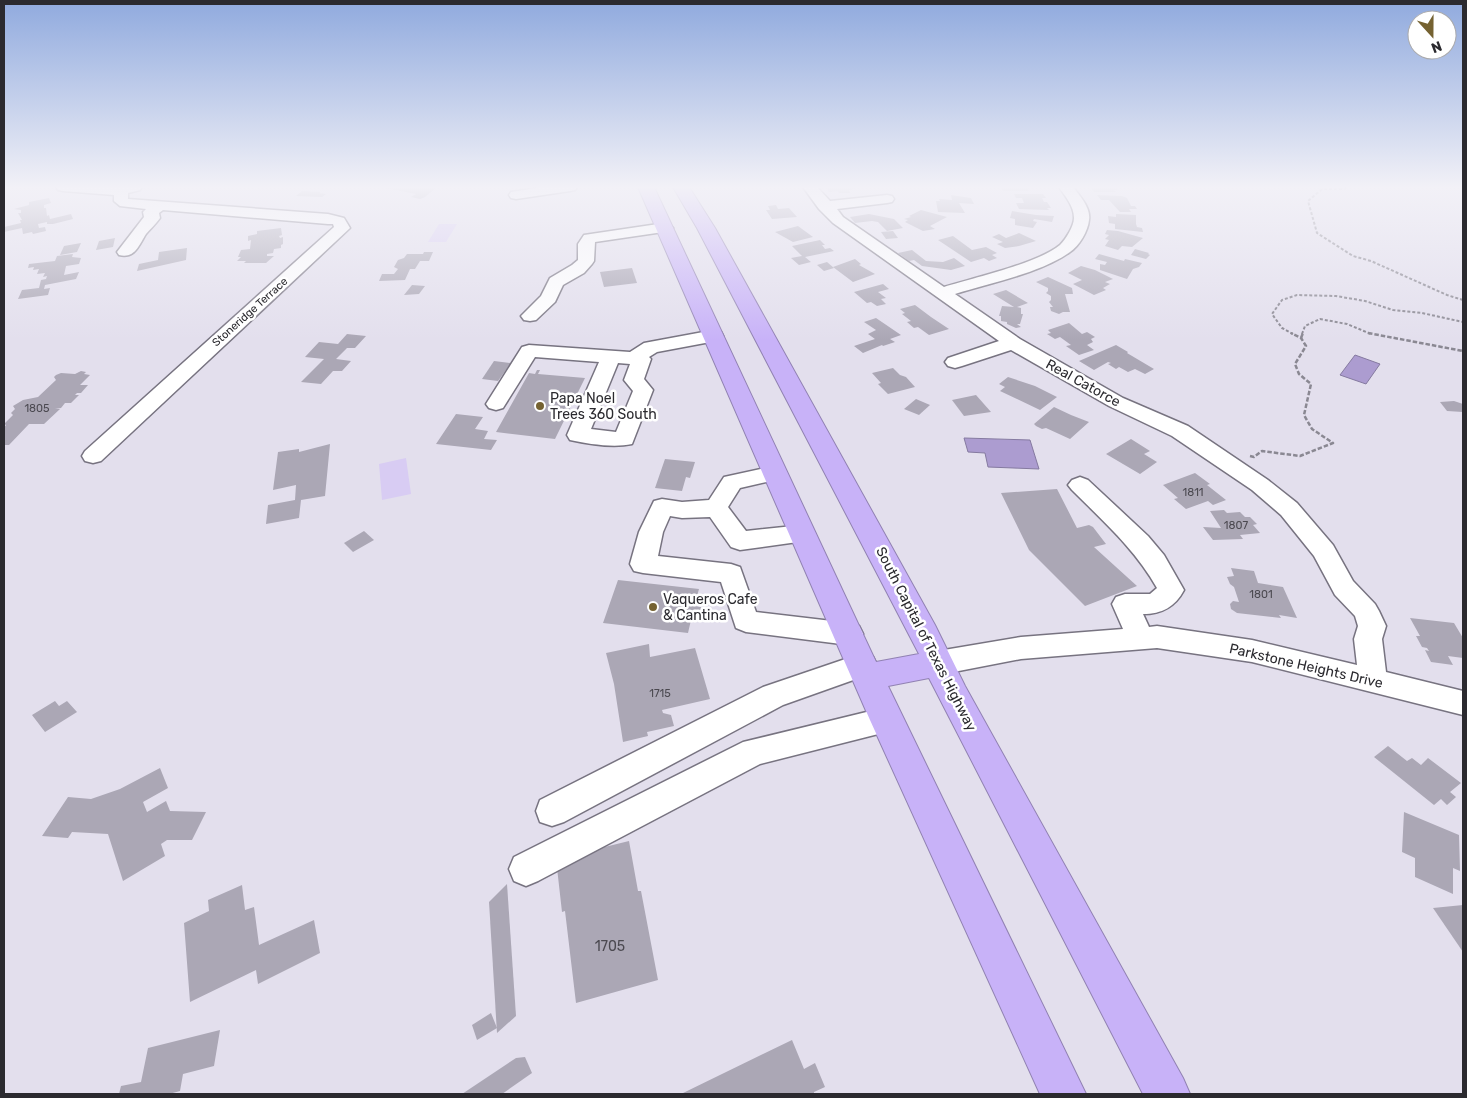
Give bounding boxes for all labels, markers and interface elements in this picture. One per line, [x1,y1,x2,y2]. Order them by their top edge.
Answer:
north arrow [1407,10,1457,60]
text: N [1429,37,1444,56]
street label: Stoneridge Terrace [210,275,290,349]
street label: Real Catorce [1043,356,1123,411]
place label: Papa Noel Trees 360 South [550,390,657,423]
marker: Papa Noel Trees 360 South [534,400,546,412]
house number: 1805 [24,402,50,415]
house number: 1811 [1182,486,1204,499]
house number: 1807 [1224,519,1249,532]
street label: South Capital of Texas Highway [872,544,980,734]
house number: 1801 [1249,588,1273,601]
place label: Vaqueros Cafe & Cantina [663,591,758,624]
marker: Vaqueros Cafe & Cantina [647,601,659,613]
street label: Parkstone Heights Drive [1228,640,1385,692]
house number: 1715 [649,687,671,700]
house number: 1705 [595,938,625,955]

